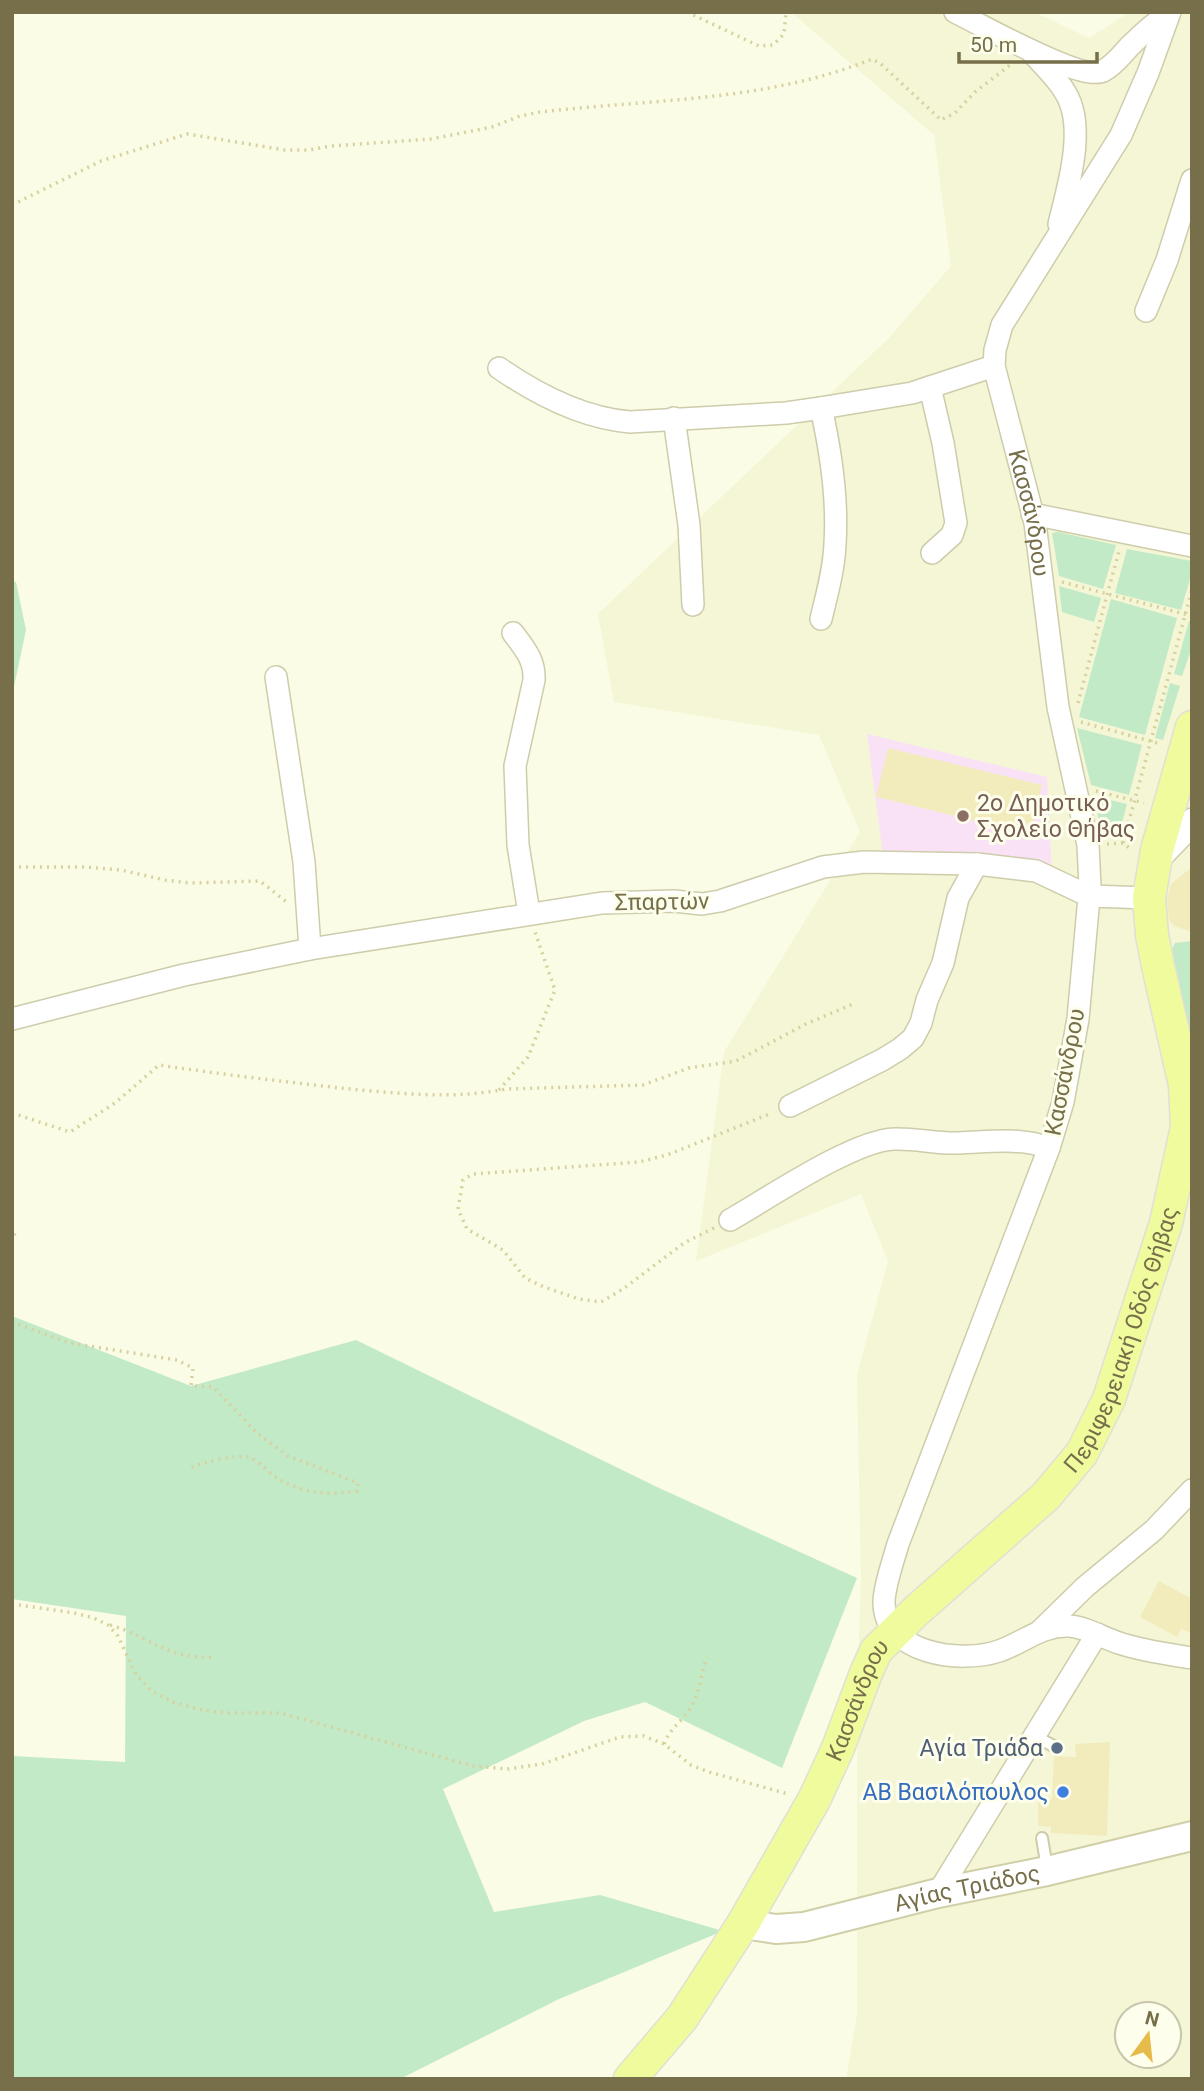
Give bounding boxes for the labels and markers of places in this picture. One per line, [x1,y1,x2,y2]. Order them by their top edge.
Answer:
place label: 2ο Δημοτικό Σχολείο Θήβας [977,790,1135,843]
marker: 2ο Δημοτικό Σχολείο Θήβας [955,808,971,824]
place label: Αγία Τριάδα [920,1735,1043,1762]
marker: Αγία Τριάδα [1049,1740,1065,1756]
place label: ΑΒ Βασιλόπουλος [862,1779,1049,1806]
marker: ΑΒ Βασιλόπουλος [1055,1784,1071,1800]

